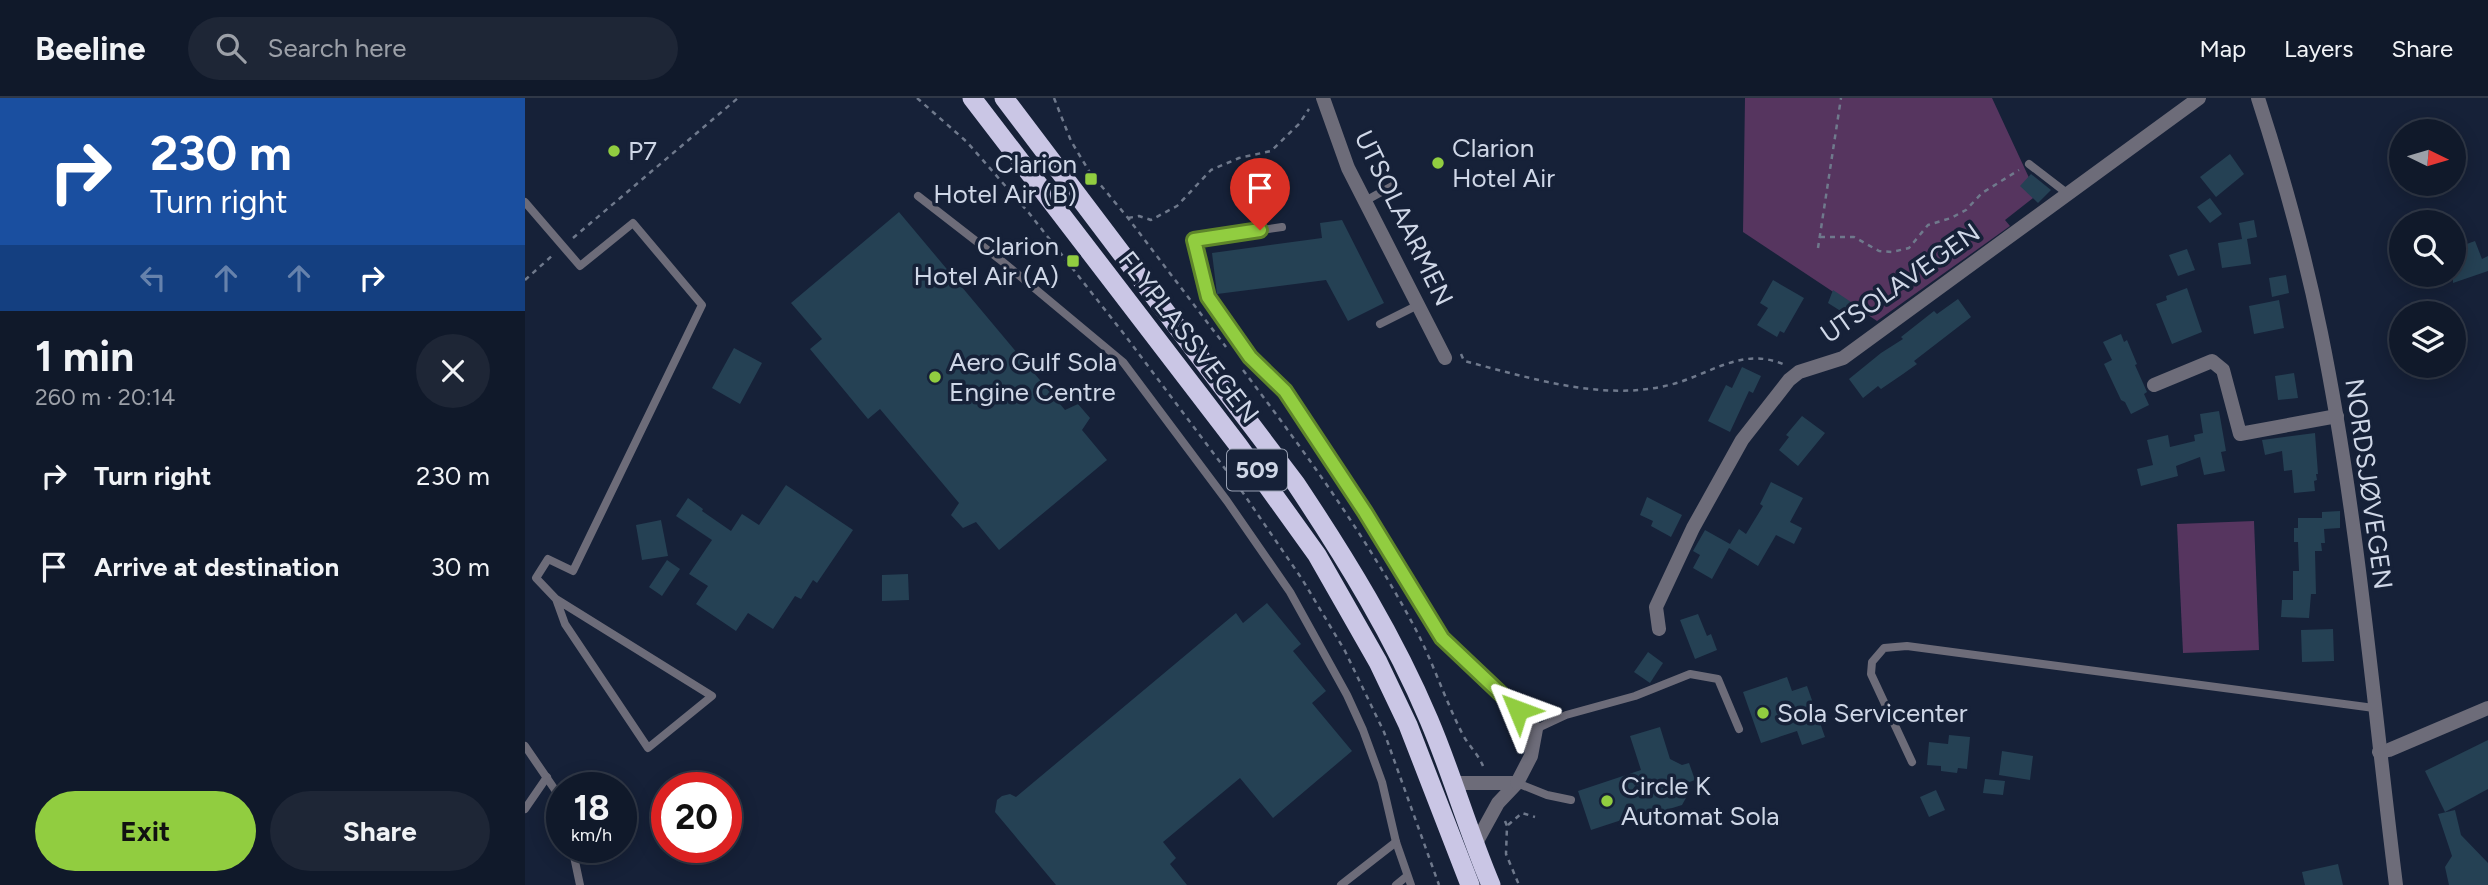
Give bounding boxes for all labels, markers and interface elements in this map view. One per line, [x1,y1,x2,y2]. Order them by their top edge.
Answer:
search box [188,17,678,80]
text: Beeline [35,29,146,68]
icon: search [212,29,250,67]
text: Search here [268,32,406,64]
text: Map [2199,34,2246,63]
text: Layers [2284,34,2353,63]
text: Share [2391,34,2453,63]
north arrow [2389,119,2466,196]
map controls [2389,119,2466,378]
text: 230 m [150,123,292,182]
street label: UTSOLAARMEN [1348,125,1460,311]
icon: right [35,126,126,217]
place label: Clarion Hotel Air [1452,132,1555,194]
place label: P7 [628,135,657,167]
marker: P7 [606,143,622,159]
place label: Clarion Hotel Air (B) [933,148,1077,210]
marker: Clarion Hotel Air [1430,155,1446,171]
pin [1230,158,1290,230]
icon: arrive [1241,169,1279,207]
marker: Clarion Hotel Air (B) [1083,171,1099,187]
text: Turn right [150,183,288,221]
button: search [2389,210,2466,287]
street label: UTSOLAVEGEN [1814,216,1986,350]
place label: Clarion Hotel Air (A) [914,230,1059,292]
street label: FLYPLASSVEGEN [1112,244,1266,430]
marker: Clarion Hotel Air (A) [1065,253,1081,269]
icon: left [134,259,172,297]
icon: ahead [207,259,245,297]
icon: ahead [280,259,318,297]
icon: right [353,259,391,297]
button: layers [2389,301,2466,378]
text: 1 min [35,331,134,382]
button: close [416,334,490,408]
place label: Aero Gulf Sola Engine Centre [949,346,1117,408]
marker: Aero Gulf Sola Engine Centre [927,369,943,385]
street label: NORDSJØVEGEN [2338,376,2400,592]
text: 260 m · 20:14 [35,383,175,411]
road number: 509 [1227,450,1287,491]
icon: right [35,457,73,495]
text: Turn right [94,460,211,492]
text: 230 m [416,460,490,492]
icon: arrive [35,548,73,586]
text: Arrive at destination [94,551,339,583]
text: 30 m [431,551,490,583]
position arrow [1481,673,1555,747]
place label: Sola Servicenter [1777,697,1968,729]
marker: Sola Servicenter [1755,705,1771,721]
place label: Circle K Automat Sola [1621,770,1780,832]
speed limit sign: 20 [651,772,742,863]
text: 18 [573,787,610,829]
button: Exit [35,791,256,871]
button: Share [270,791,490,871]
marker: Circle K Automat Sola [1599,793,1615,809]
text: km/h [571,824,612,846]

